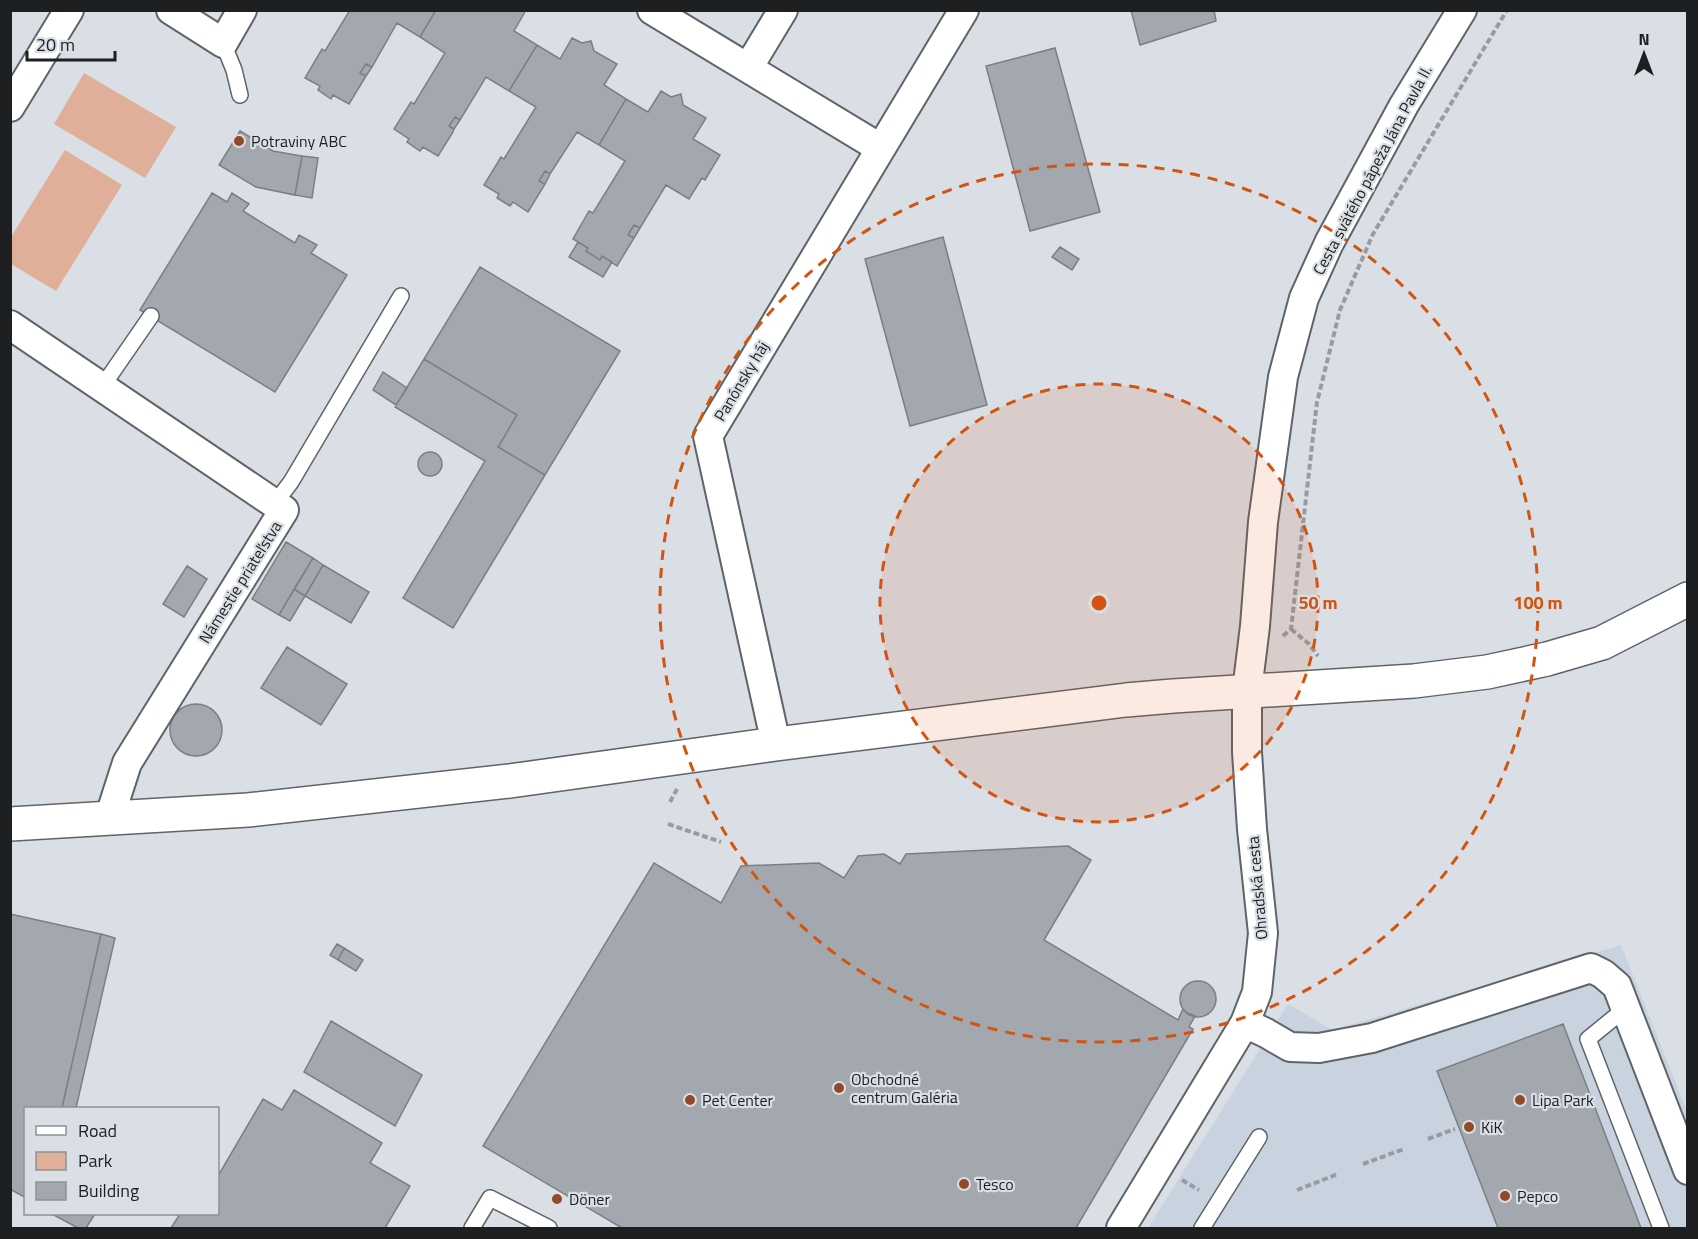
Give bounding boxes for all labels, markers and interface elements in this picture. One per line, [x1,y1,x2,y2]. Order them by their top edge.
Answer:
scale bar [27,24,116,62]
north arrow [1614,24,1674,84]
text: N [1638,27,1650,51]
text: 20 m [36,31,75,58]
street label: Cesta svätého pápeža Jána Pavla II. [1306,61,1438,279]
place label: Potraviny ABC [251,129,347,153]
marker: Potraviny ABC [232,134,246,148]
street label: Panónsky háj [708,336,774,426]
street label: Námestie priateľstva [193,516,287,648]
text: 50 m [1298,589,1338,616]
text: 100 m [1513,589,1563,616]
centre of rings [1089,593,1109,613]
street label: Ohradská cesta [1241,835,1273,941]
place label: Obchodné centrum Galéria [851,1067,958,1109]
marker: Obchodné centrum Galéria [832,1081,846,1095]
place label: Pet Center [702,1088,773,1112]
place label: Lipa Park [1532,1088,1594,1112]
marker: Pet Center [683,1093,697,1107]
marker: Lipa Park [1513,1093,1527,1107]
legend [24,1107,219,1215]
place label: KiK [1481,1115,1503,1139]
text: Road [78,1117,117,1144]
marker: KiK [1462,1120,1476,1134]
text: Park [78,1147,113,1174]
place label: Tesco [976,1172,1014,1196]
text: Building [78,1177,139,1204]
marker: Tesco [957,1177,971,1191]
place label: Pepco [1517,1184,1558,1208]
place label: Döner [569,1187,610,1211]
marker: Pepco [1498,1189,1512,1203]
marker: Döner [550,1192,564,1206]

